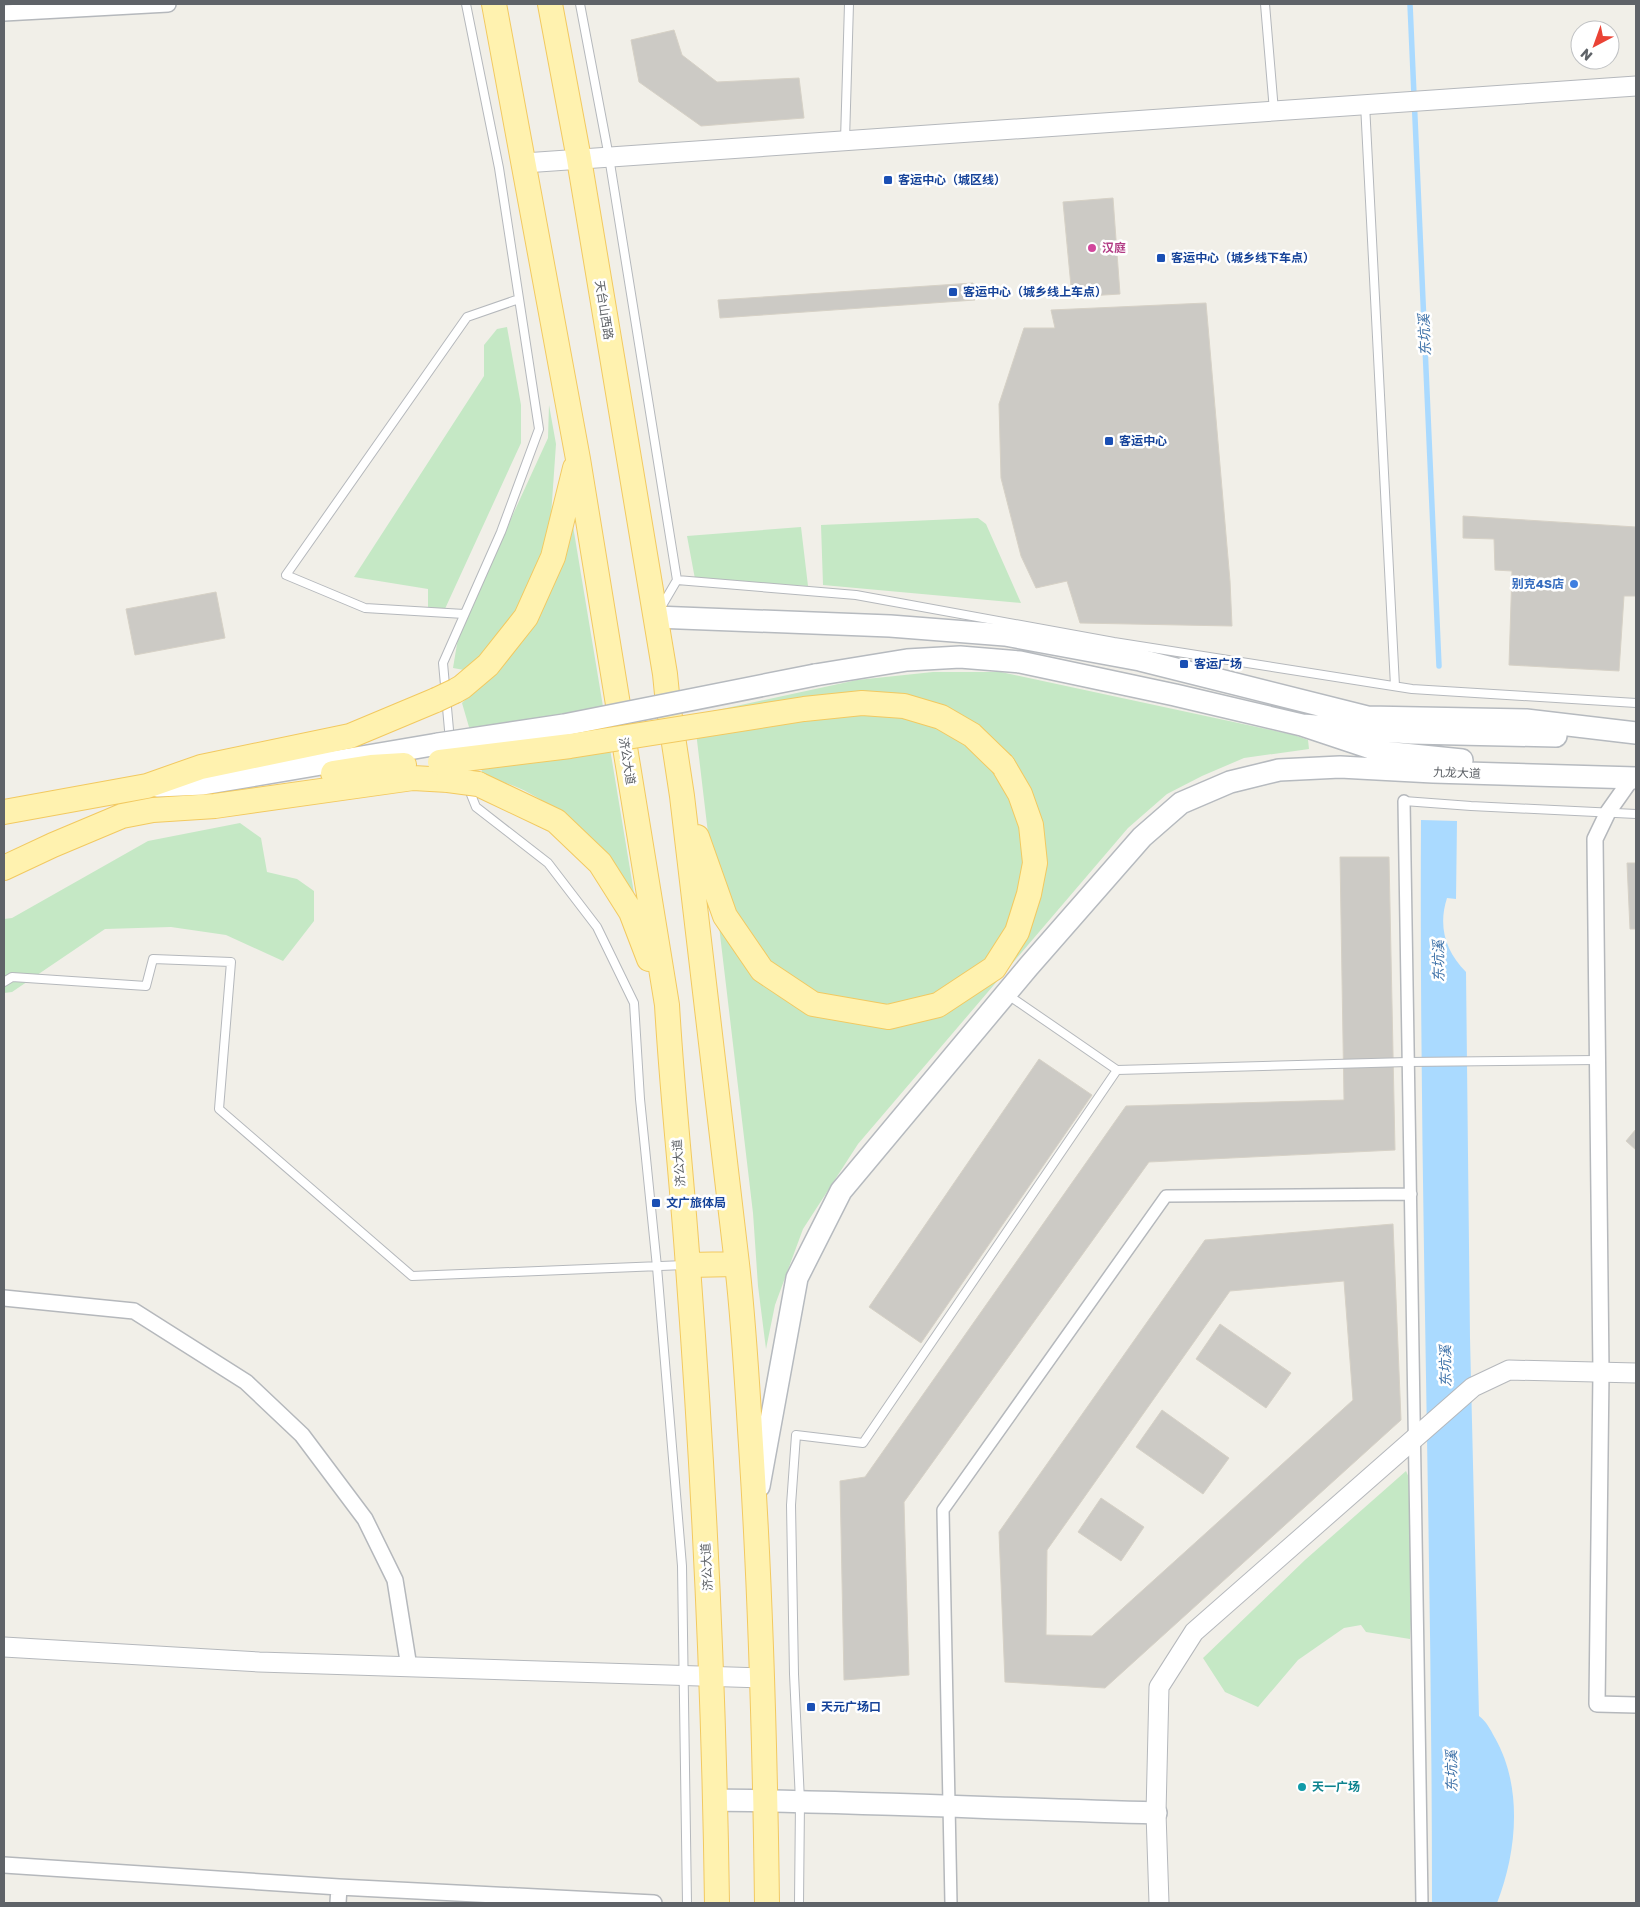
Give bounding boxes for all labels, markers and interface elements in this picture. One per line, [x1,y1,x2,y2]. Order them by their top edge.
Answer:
north arrow [1570,20,1620,70]
text: N [1577,45,1596,64]
place label: 客运中心（城区线） [898,173,1006,187]
marker: 客运中心（城区线） [882,174,894,186]
place label: 汉庭 [1102,241,1126,255]
marker: 汉庭 [1086,242,1098,254]
place label: 客运中心（城乡线下车点） [1171,251,1315,265]
marker: 客运中心（城乡线下车点） [1155,252,1167,264]
street label: 天台山西路 [592,279,616,341]
place label: 客运中心（城乡线上车点） [963,285,1107,299]
marker: 客运中心（城乡线上车点） [947,286,959,298]
water label: 东坑溪 [1415,312,1435,356]
place label: 客运中心 [1119,434,1167,448]
marker: 客运中心 [1103,435,1115,447]
place label: 别克4S店 [1512,577,1564,591]
marker: 别克4S店 [1568,578,1580,590]
place label: 客运广场 [1194,657,1242,671]
marker: 客运广场 [1178,658,1190,670]
street label: 济公大道 [616,736,638,786]
street label: 九龙大道 [1433,765,1481,781]
water label: 东坑溪 [1430,938,1448,982]
street label: 济公大道 [670,1138,688,1188]
place label: 文广旅体局 [666,1196,726,1210]
marker: 文广旅体局 [650,1197,662,1209]
water label: 东坑溪 [1437,1343,1455,1387]
street label: 济公大道 [699,1543,715,1591]
place label: 天元广场口 [821,1700,881,1714]
marker: 天元广场口 [805,1701,817,1713]
water label: 东坑溪 [1443,1748,1461,1792]
place label: 天一广场 [1312,1780,1360,1794]
marker: 天一广场 [1296,1781,1308,1793]

